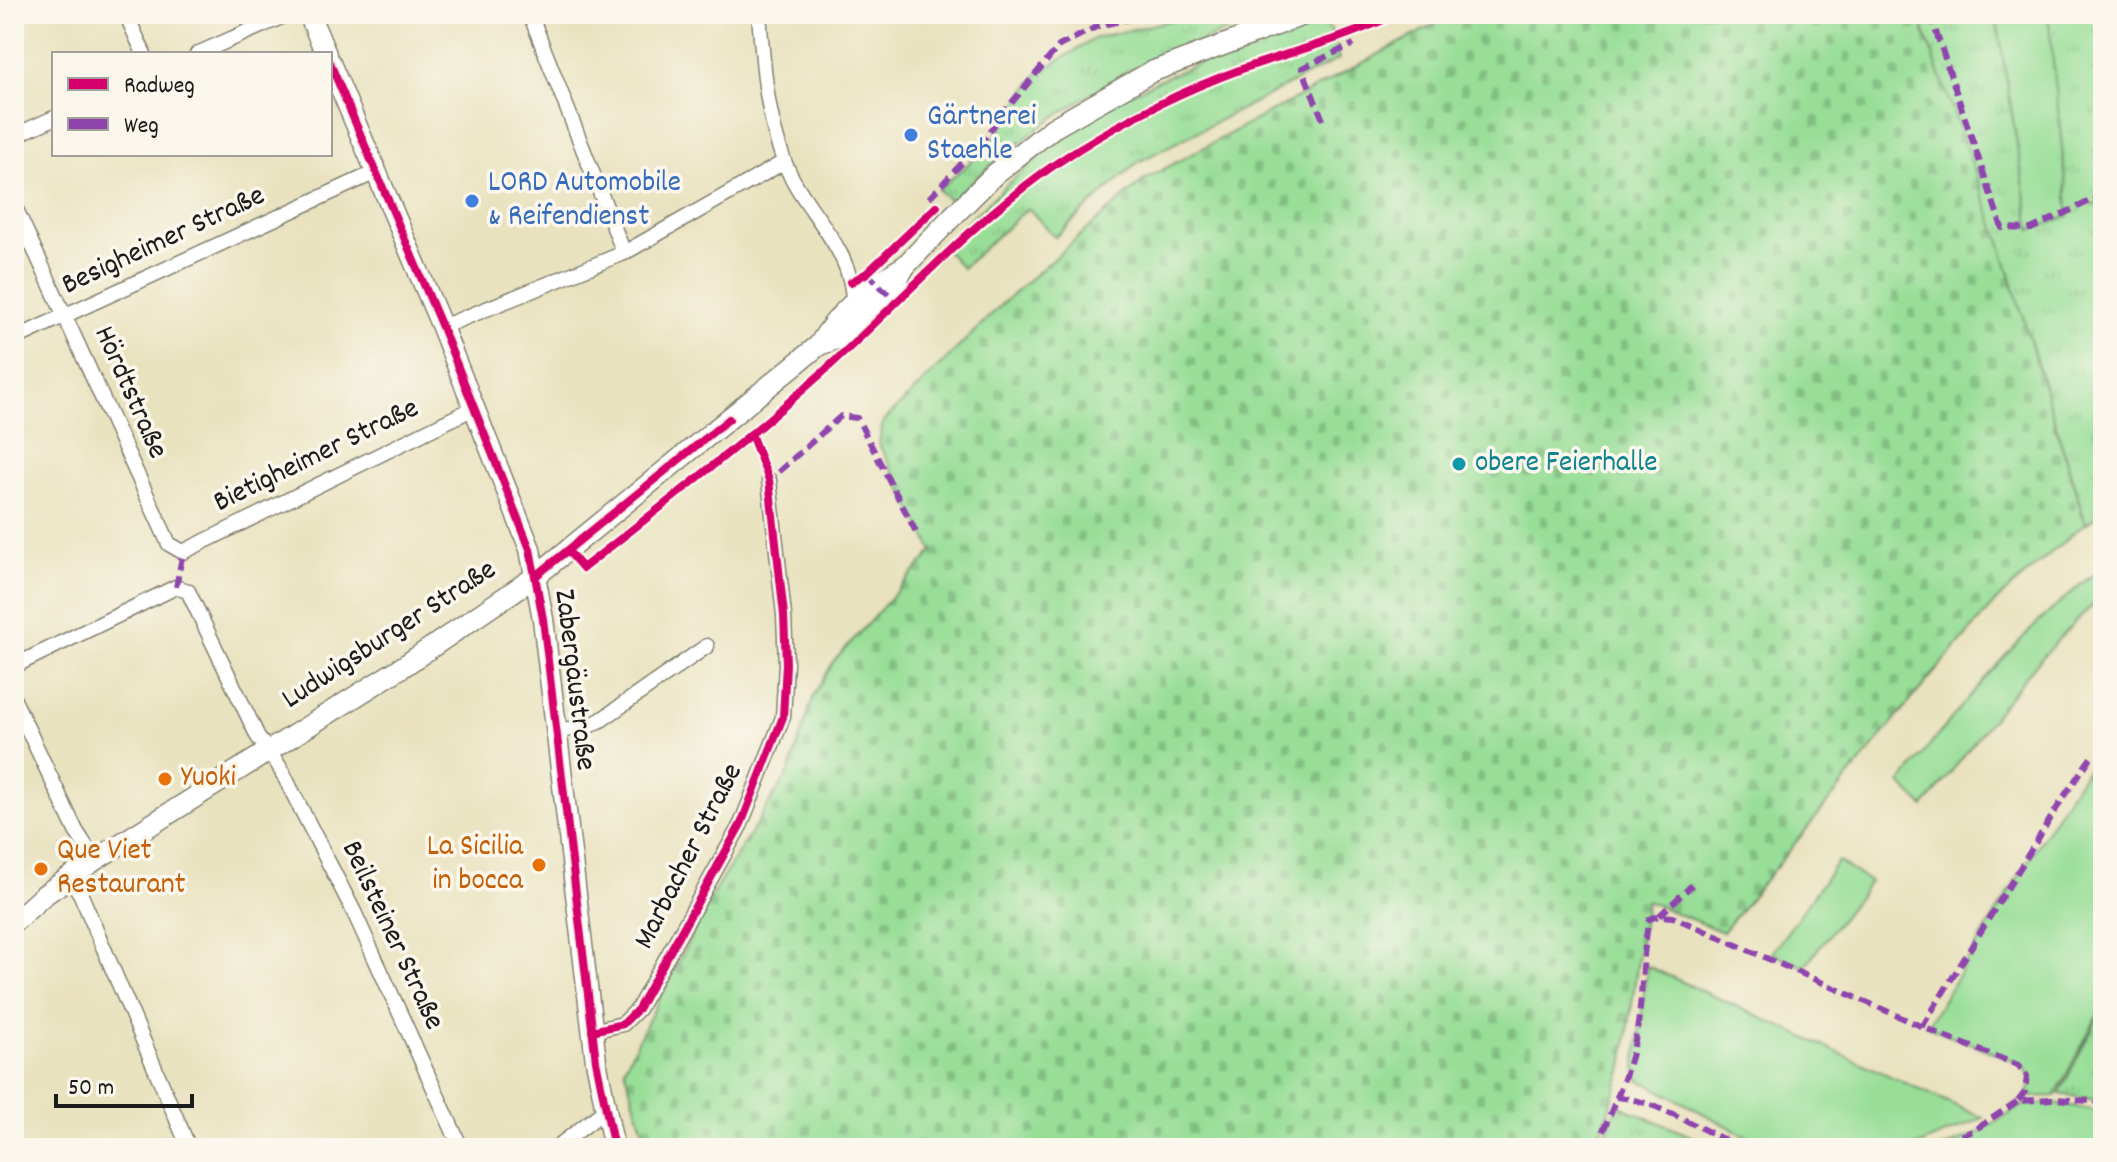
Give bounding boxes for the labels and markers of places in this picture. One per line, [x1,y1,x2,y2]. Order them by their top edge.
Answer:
place label: Gärtnerei Staehle [927,97,1036,174]
marker: Gärtnerei Staehle [902,126,920,144]
place label: LORD Automobile & Reifendienst [488,163,681,240]
marker: LORD Automobile & Reifendienst [463,192,481,210]
place label: obere Feierhalle [1475,443,1657,486]
marker: obere Feierhalle [1450,455,1468,473]
place label: Yuoki [181,758,236,801]
marker: Yuoki [156,770,174,788]
place label: La Sicilia in bocca [427,827,524,904]
place label: Que Viet Restaurant [57,831,186,908]
marker: La Sicilia in bocca [530,856,548,874]
marker: Que Viet Restaurant [32,860,50,878]

